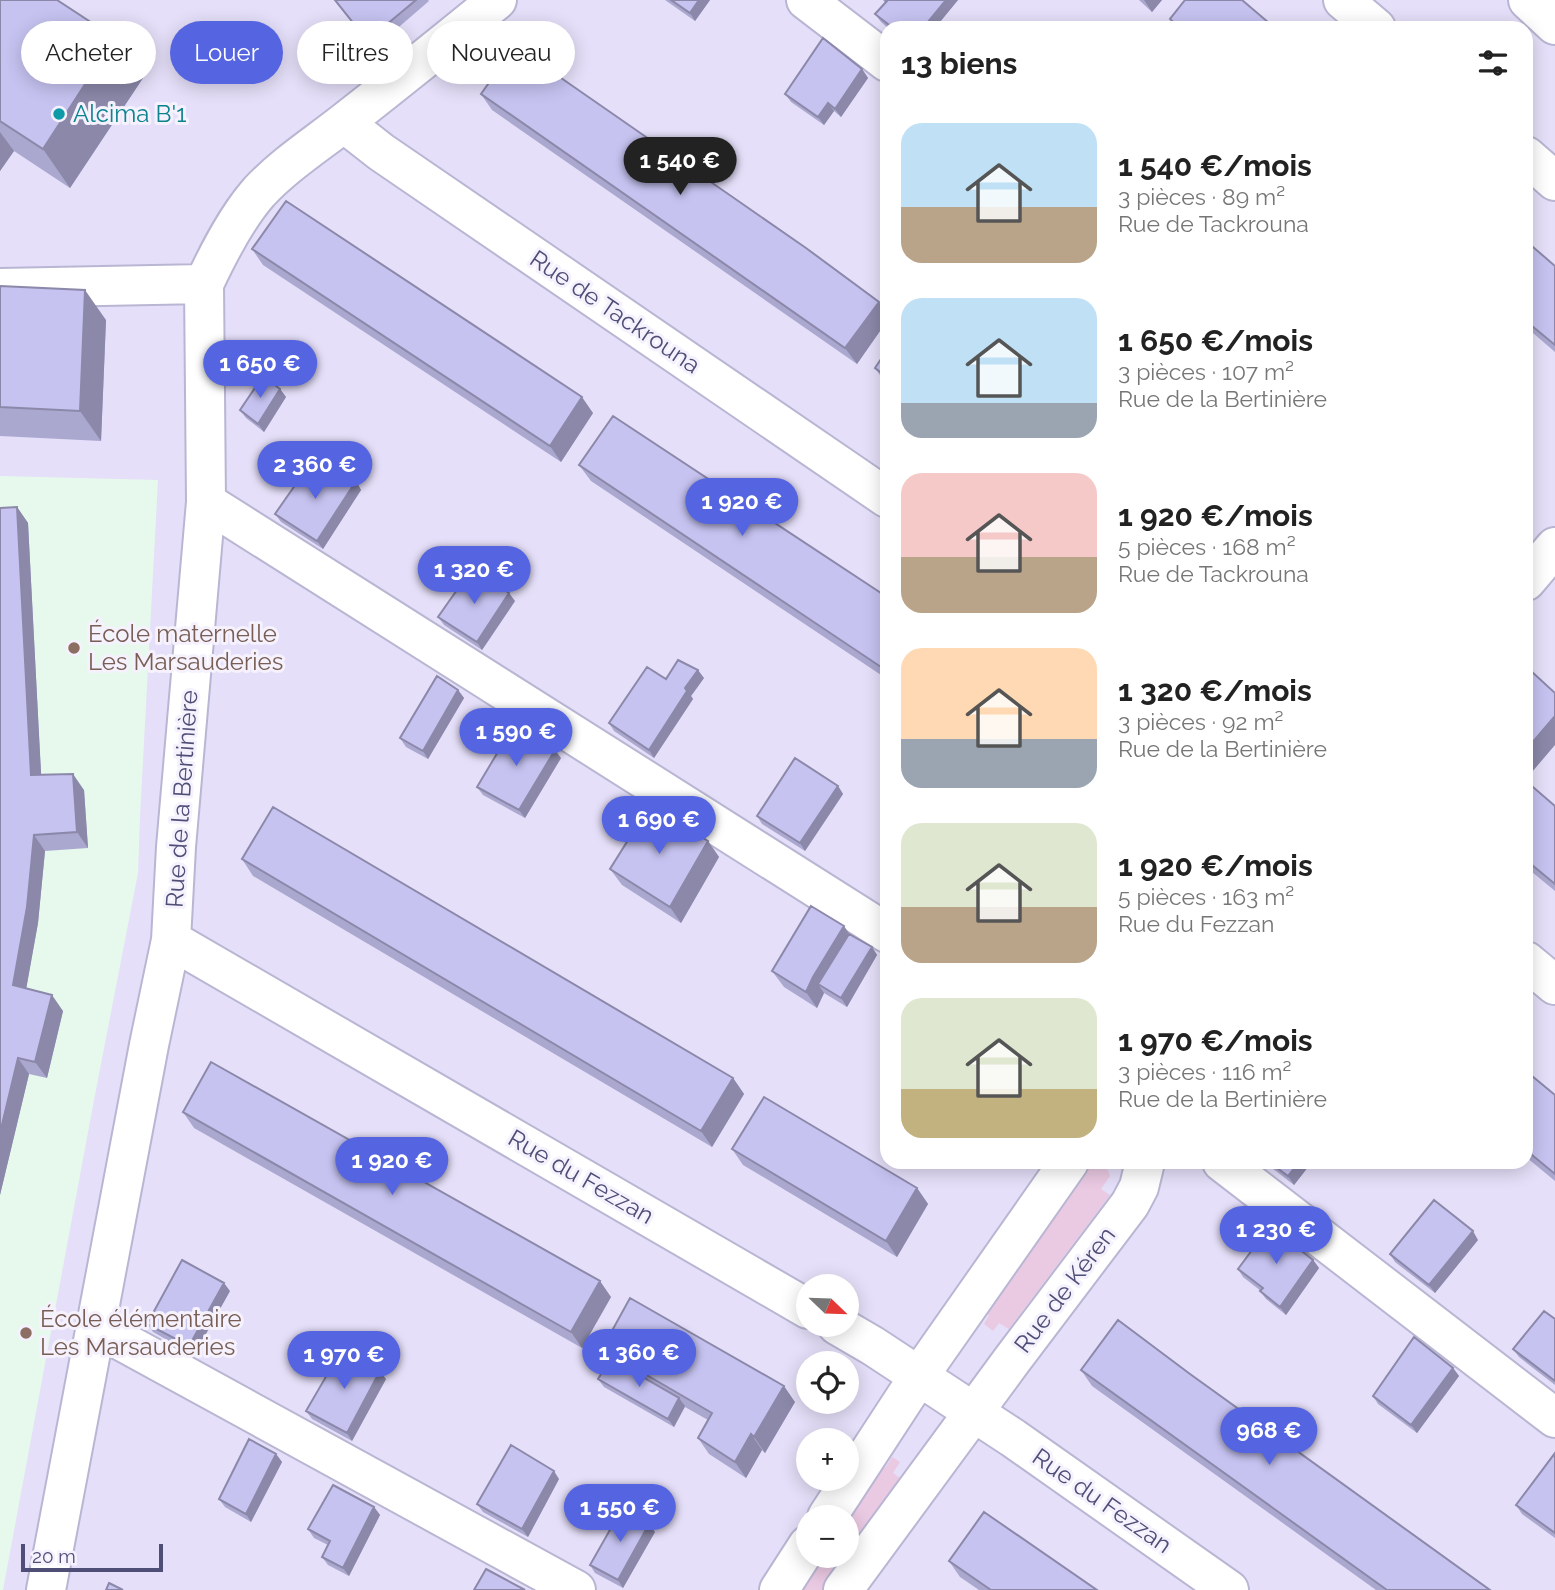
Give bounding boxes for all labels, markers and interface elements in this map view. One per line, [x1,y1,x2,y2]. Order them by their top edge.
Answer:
chip: Acheter [21,21,156,84]
chip: Louer [170,21,283,84]
chip: Filtres [297,21,413,84]
chip: Nouveau [427,21,575,84]
icon: filters [1474,44,1512,82]
text: 13 biens [901,46,1017,81]
place label: Alcima B'1 [73,99,186,128]
marker: Alcima B'1 [51,106,67,122]
pin: 1 540 € [615,138,745,197]
text: 1 540 € [640,146,720,173]
text: 1 540 €/mois [1118,148,1312,183]
icon: home [957,151,1041,235]
text: 3 pièces · 89 m² [1118,183,1285,210]
text: Rue de Tackrouna [1118,210,1309,237]
street label: Rue de Tackrouna [525,244,706,379]
text: 1 650 €/mois [1118,323,1313,358]
icon: home [957,326,1041,410]
pin: 1 650 € [195,340,325,400]
text: 1 650 € [219,349,301,376]
text: 3 pièces · 107 m² [1118,358,1294,385]
text: Rue de la Bertinière [1118,385,1327,412]
pin: 2 360 € [250,442,380,501]
text: 2 360 € [273,450,357,477]
pin: 1 920 € [677,478,807,538]
text: 1 920 € [701,487,783,514]
text: 1 920 €/mois [1118,498,1313,533]
icon: home [957,501,1041,585]
text: 5 pièces · 168 m² [1118,533,1296,560]
pin: 1 320 € [409,546,539,606]
text: 1 320 € [434,555,514,582]
text: Rue de Tackrouna [1118,560,1309,587]
place label: École maternelle Les Marsauderies [88,619,283,676]
marker: École maternelle Les Marsauderies [66,640,82,656]
text: 1 320 €/mois [1118,673,1312,708]
icon: home [957,676,1041,760]
street label: Rue de la Bertinière [159,689,204,909]
pin: 1 590 € [451,708,581,768]
text: 3 pièces · 92 m² [1118,708,1283,735]
text: 1 590 € [475,717,557,744]
text: Rue de la Bertinière [1118,735,1327,762]
pin: 1 690 € [594,796,724,856]
text: 1 690 € [618,805,700,832]
text: 1 920 €/mois [1118,848,1313,883]
icon: home [957,851,1041,935]
text: 5 pièces · 163 m² [1118,883,1294,910]
text: Rue du Fezzan [1118,910,1274,937]
text: 1 970 €/mois [1118,1023,1313,1058]
icon: home [957,1026,1041,1110]
text: 3 pièces · 116 m² [1118,1058,1292,1085]
text: Rue de la Bertinière [1118,1085,1327,1112]
street label: Rue du Fezzan [503,1123,659,1230]
pin: 1 920 € [327,1138,457,1197]
text: 1 920 € [351,1146,433,1173]
pin: 1 230 € [1211,1206,1341,1266]
text: 1 230 € [1236,1215,1316,1242]
street label: Rue de Kéren [1008,1221,1121,1358]
north arrow [796,1274,859,1337]
map controls [796,1274,859,1568]
place label: École élémentaire Les Marsauderies [40,1304,242,1361]
marker: École élémentaire Les Marsauderies [18,1325,34,1341]
pin: 1 360 € [574,1330,704,1389]
pin: 1 970 € [279,1332,409,1391]
text: 1 360 € [598,1338,680,1365]
text: 1 970 € [303,1340,385,1367]
button: locate [796,1351,859,1414]
pin: 968 € [1220,1408,1318,1467]
text: 968 € [1236,1416,1302,1443]
button: + [796,1428,859,1491]
street label: Rue du Fezzan [1027,1442,1177,1559]
pin: 1 550 € [555,1484,685,1544]
text: 1 550 € [580,1493,660,1520]
button: − [796,1505,859,1568]
scale bar [21,1541,163,1573]
text: 20 m [32,1545,76,1567]

